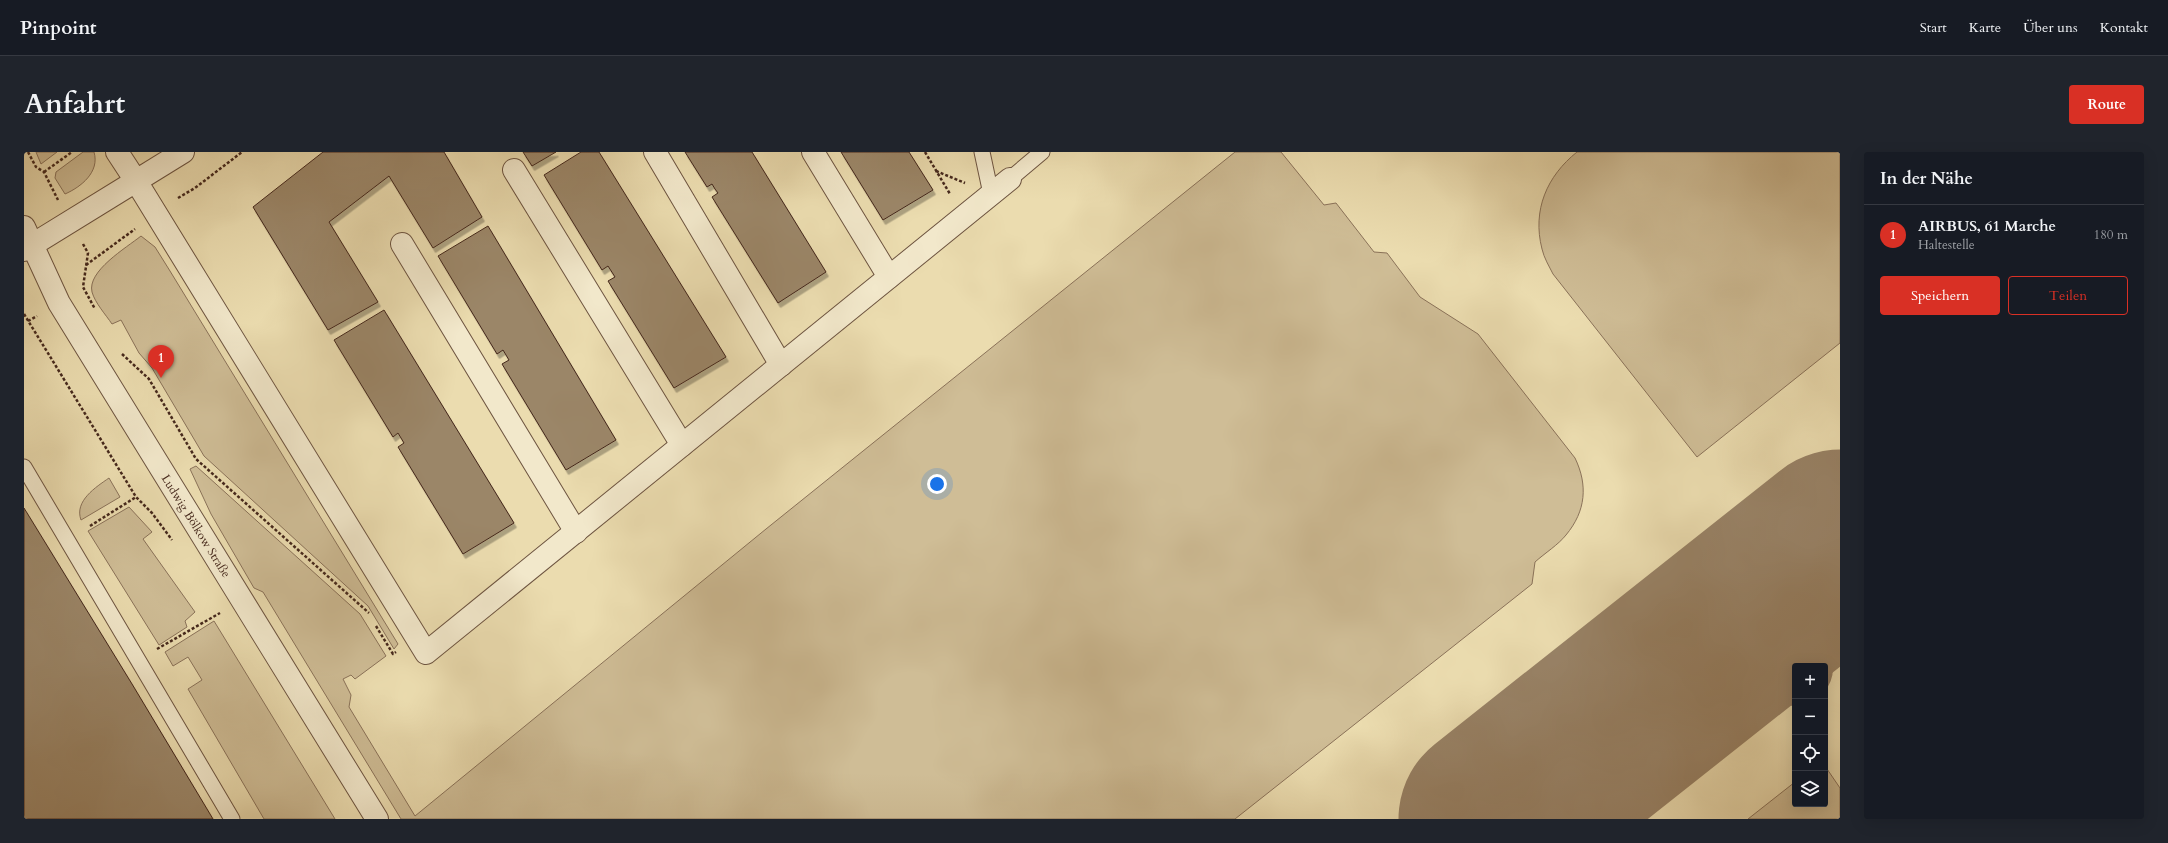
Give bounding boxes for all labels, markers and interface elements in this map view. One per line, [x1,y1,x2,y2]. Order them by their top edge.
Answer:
text: Pinpoint [20,15,97,41]
text: Start [1920,18,1947,37]
text: Karte [1969,18,2001,37]
text: Über uns [2023,18,2078,37]
text: Kontakt [2100,18,2148,37]
text: Anfahrt [24,85,125,123]
button: Route [2069,85,2144,124]
text: In der Nähe [1880,167,1973,190]
text: AIRBUS, 61 Marche [1918,216,2056,236]
text: 1 [1890,226,1896,244]
text: 180 m [2094,226,2128,244]
text: Haltestelle [1918,236,1975,254]
button: Speichern [1880,276,2000,315]
button: Teilen [2008,276,2128,315]
pin: 1 [148,345,174,378]
street label: Ludwig Bölkow Straße [158,471,234,581]
your location [927,474,947,494]
map controls [1792,663,1828,807]
button: + [1792,663,1828,699]
button: − [1792,699,1828,735]
button: locate [1792,735,1828,771]
button: layers [1792,771,1828,807]

